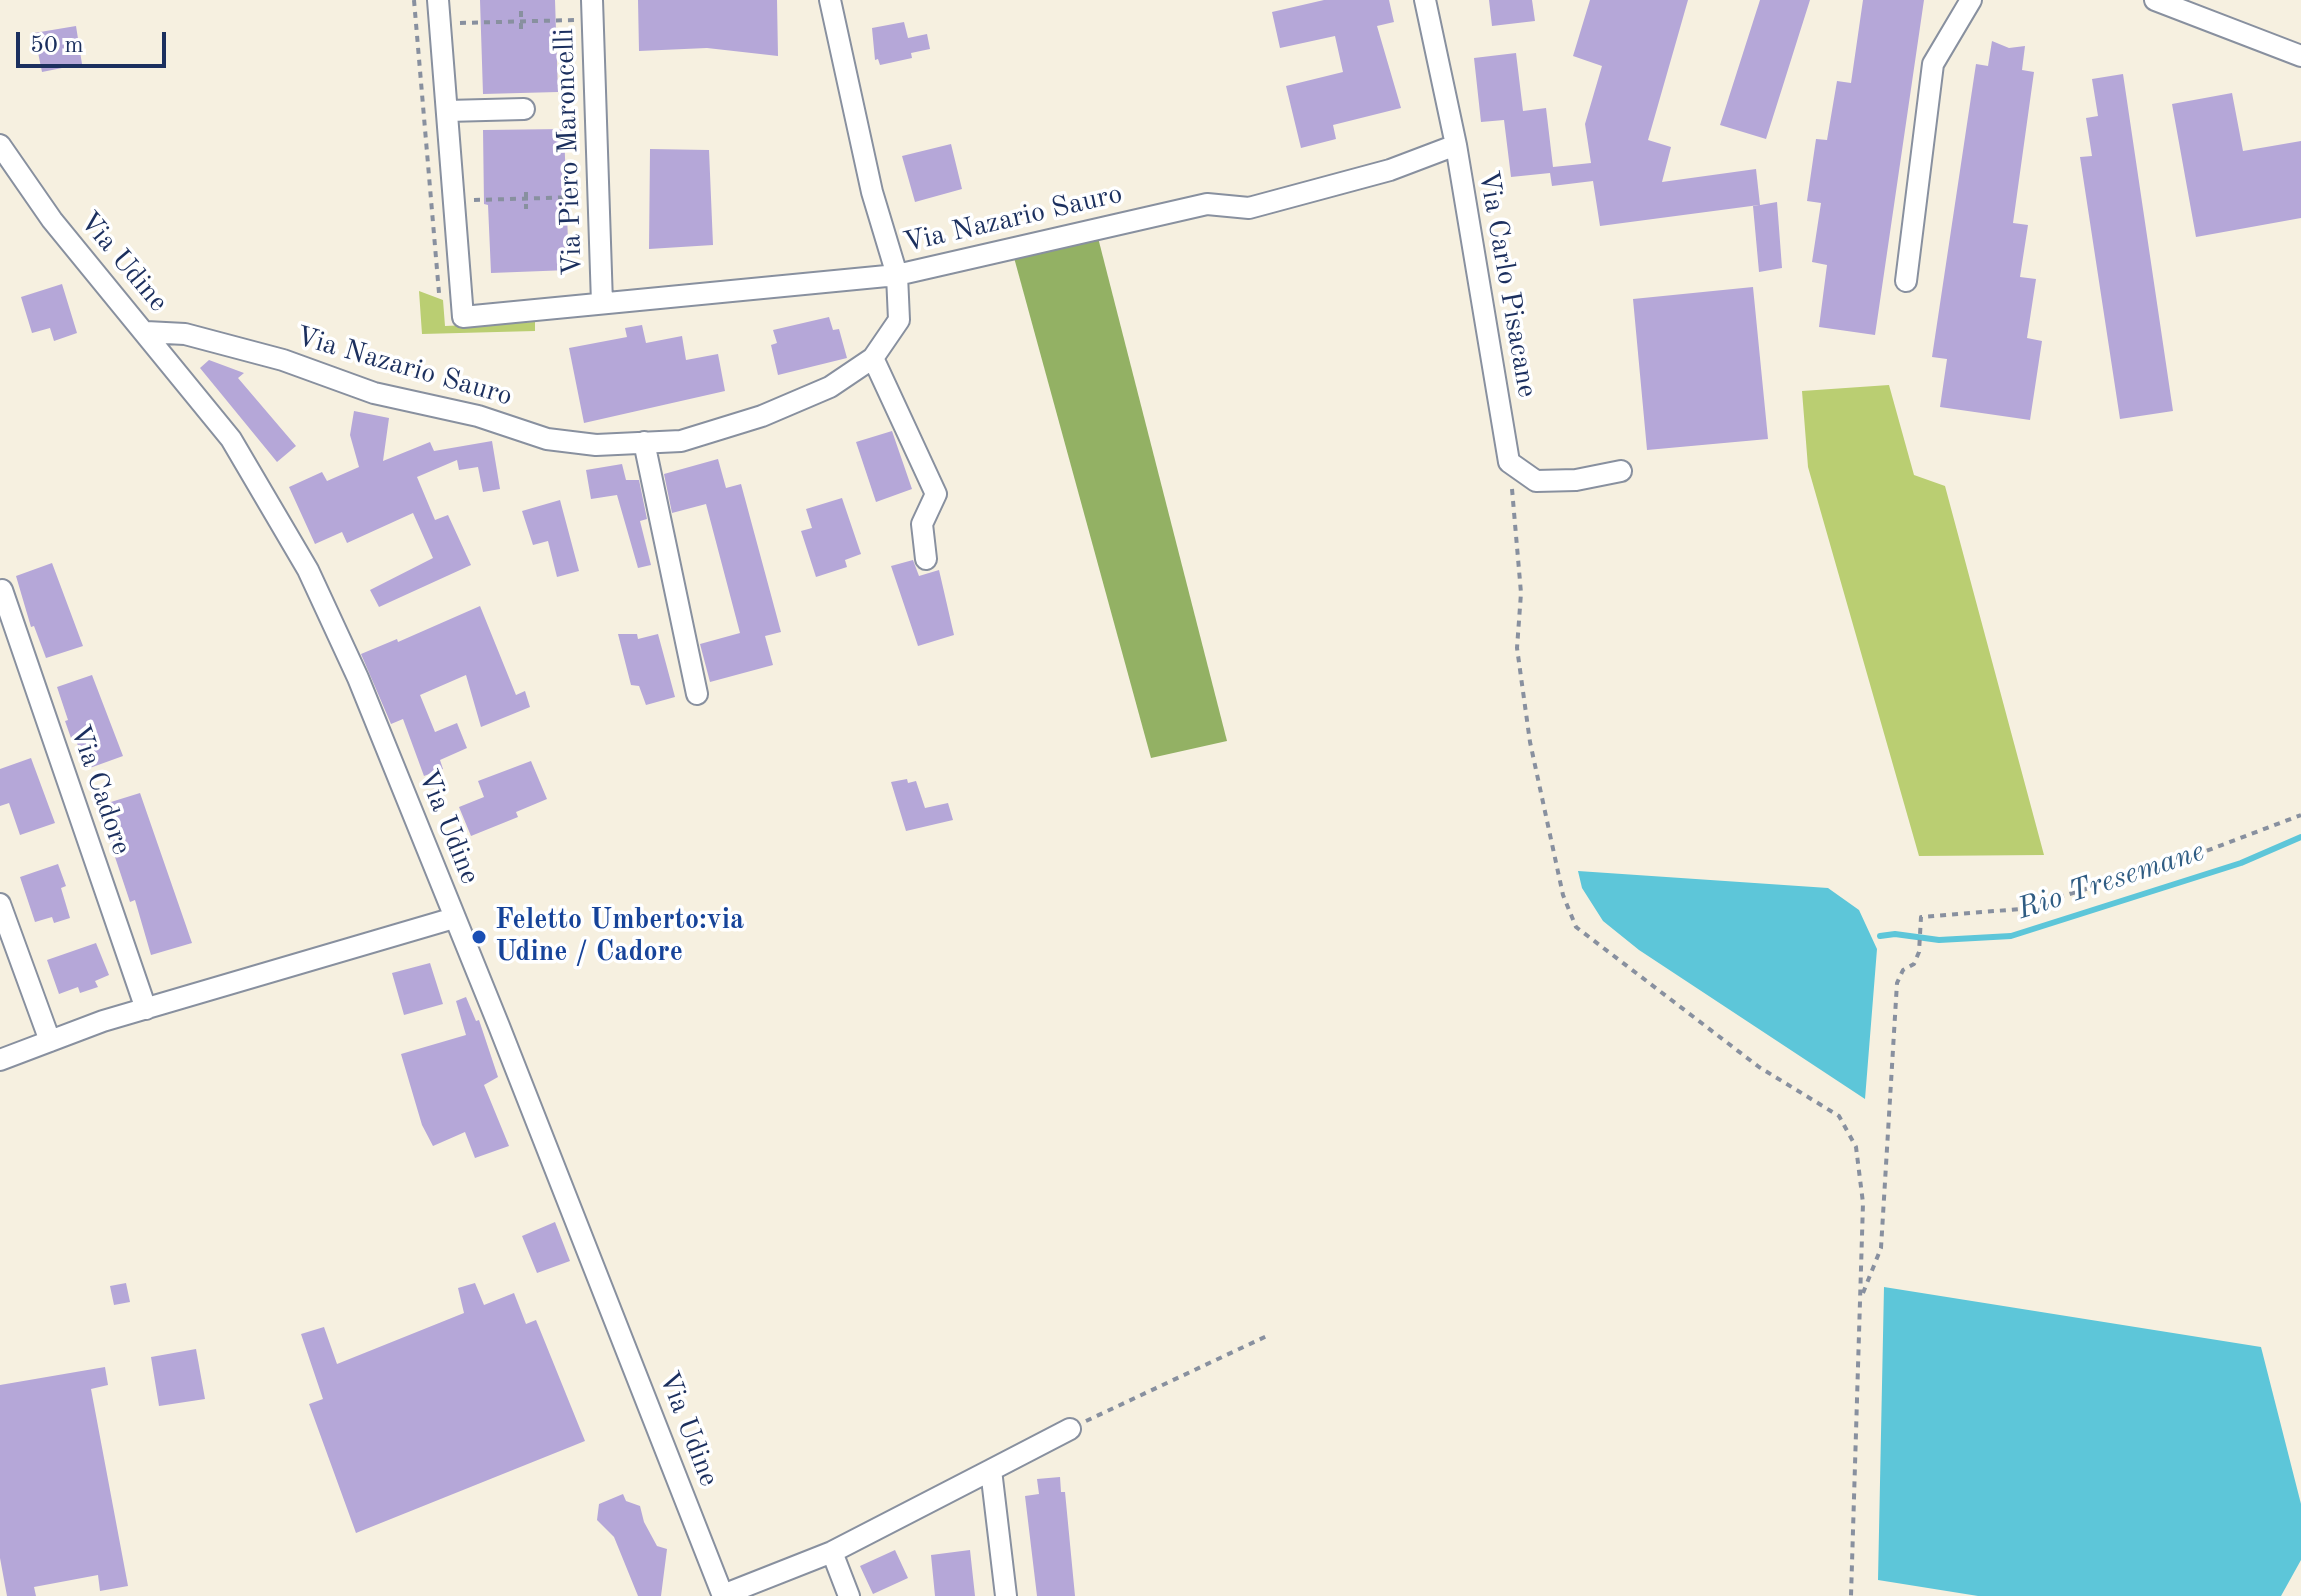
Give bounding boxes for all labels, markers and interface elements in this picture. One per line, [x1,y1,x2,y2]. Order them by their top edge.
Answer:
scale bar [20,16,170,66]
street label: Via Piero Maroncelli [548,28,590,276]
text: 50 m [30,34,84,58]
street label: Via Carlo Pisacane [1471,168,1543,400]
street label: Via Nazario Sauro [900,177,1126,261]
street label: Via Udine [71,205,175,319]
street label: Via Nazario Sauro [292,320,516,414]
street label: Via Cadore [62,721,138,859]
street label: Via Udine [410,765,486,889]
water label: Rio Tresemane [2013,834,2209,928]
place label: Feletto Umberto:via Udine / Cadore [495,904,744,970]
marker: Feletto Umberto:via Udine / Cadore [470,928,488,946]
street label: Via Udine [651,1367,725,1491]

